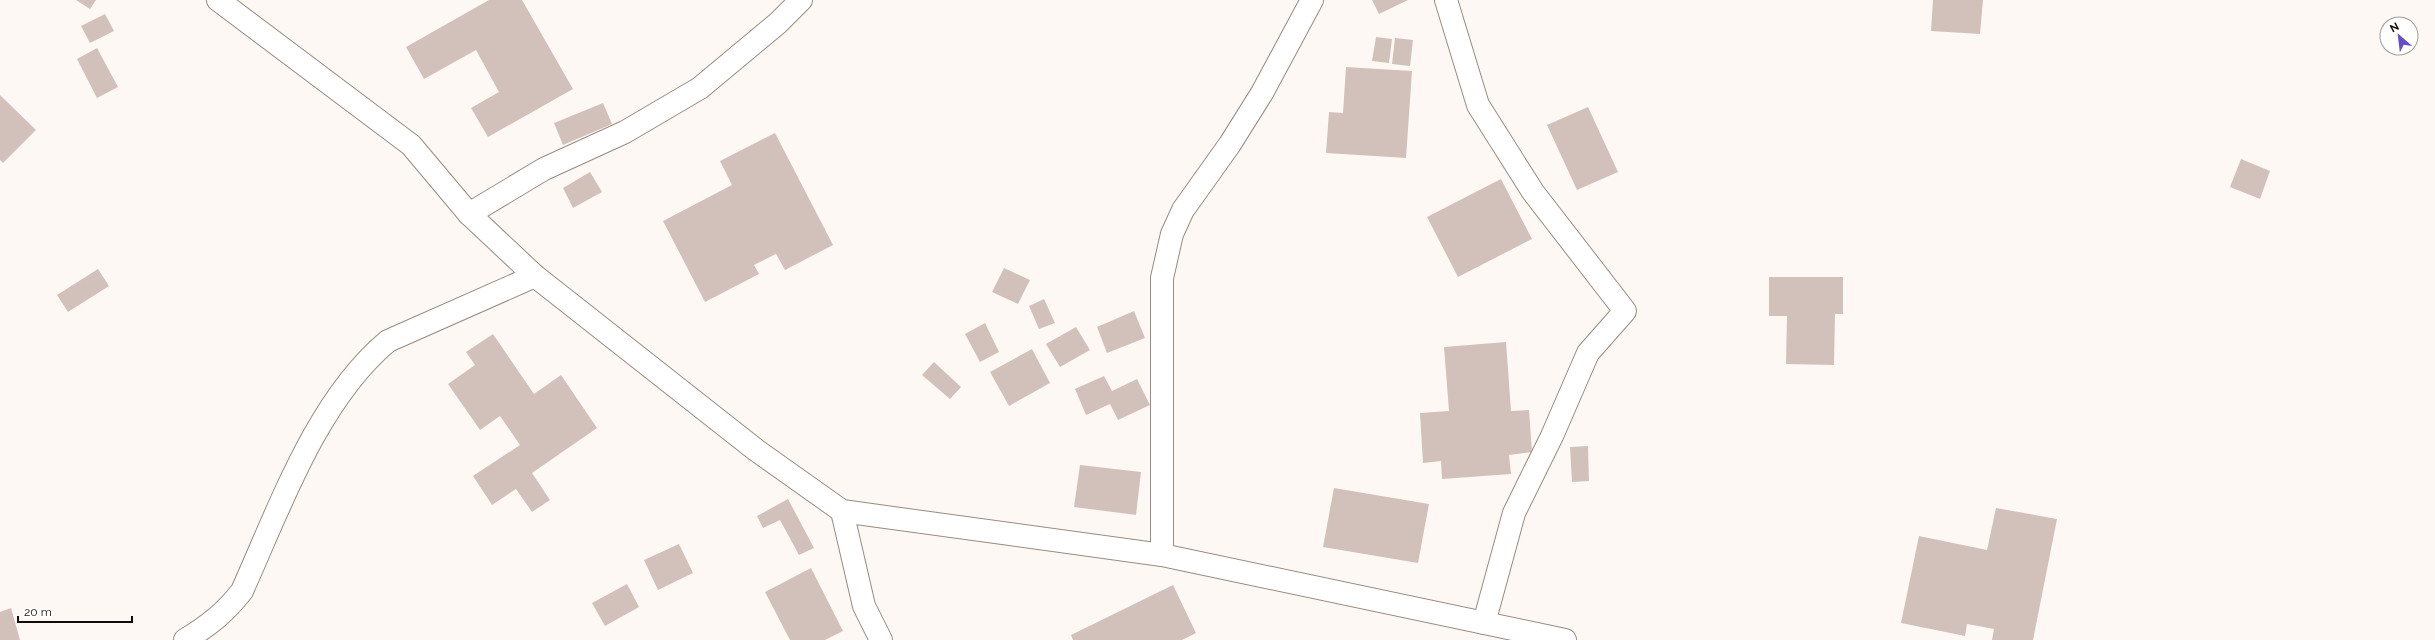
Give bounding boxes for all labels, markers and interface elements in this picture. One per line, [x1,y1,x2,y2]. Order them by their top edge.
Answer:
north arrow [2379,16,2419,56]
text: N [2388,20,2401,35]
scale bar [18,598,132,624]
text: 20 m [24,605,52,619]

